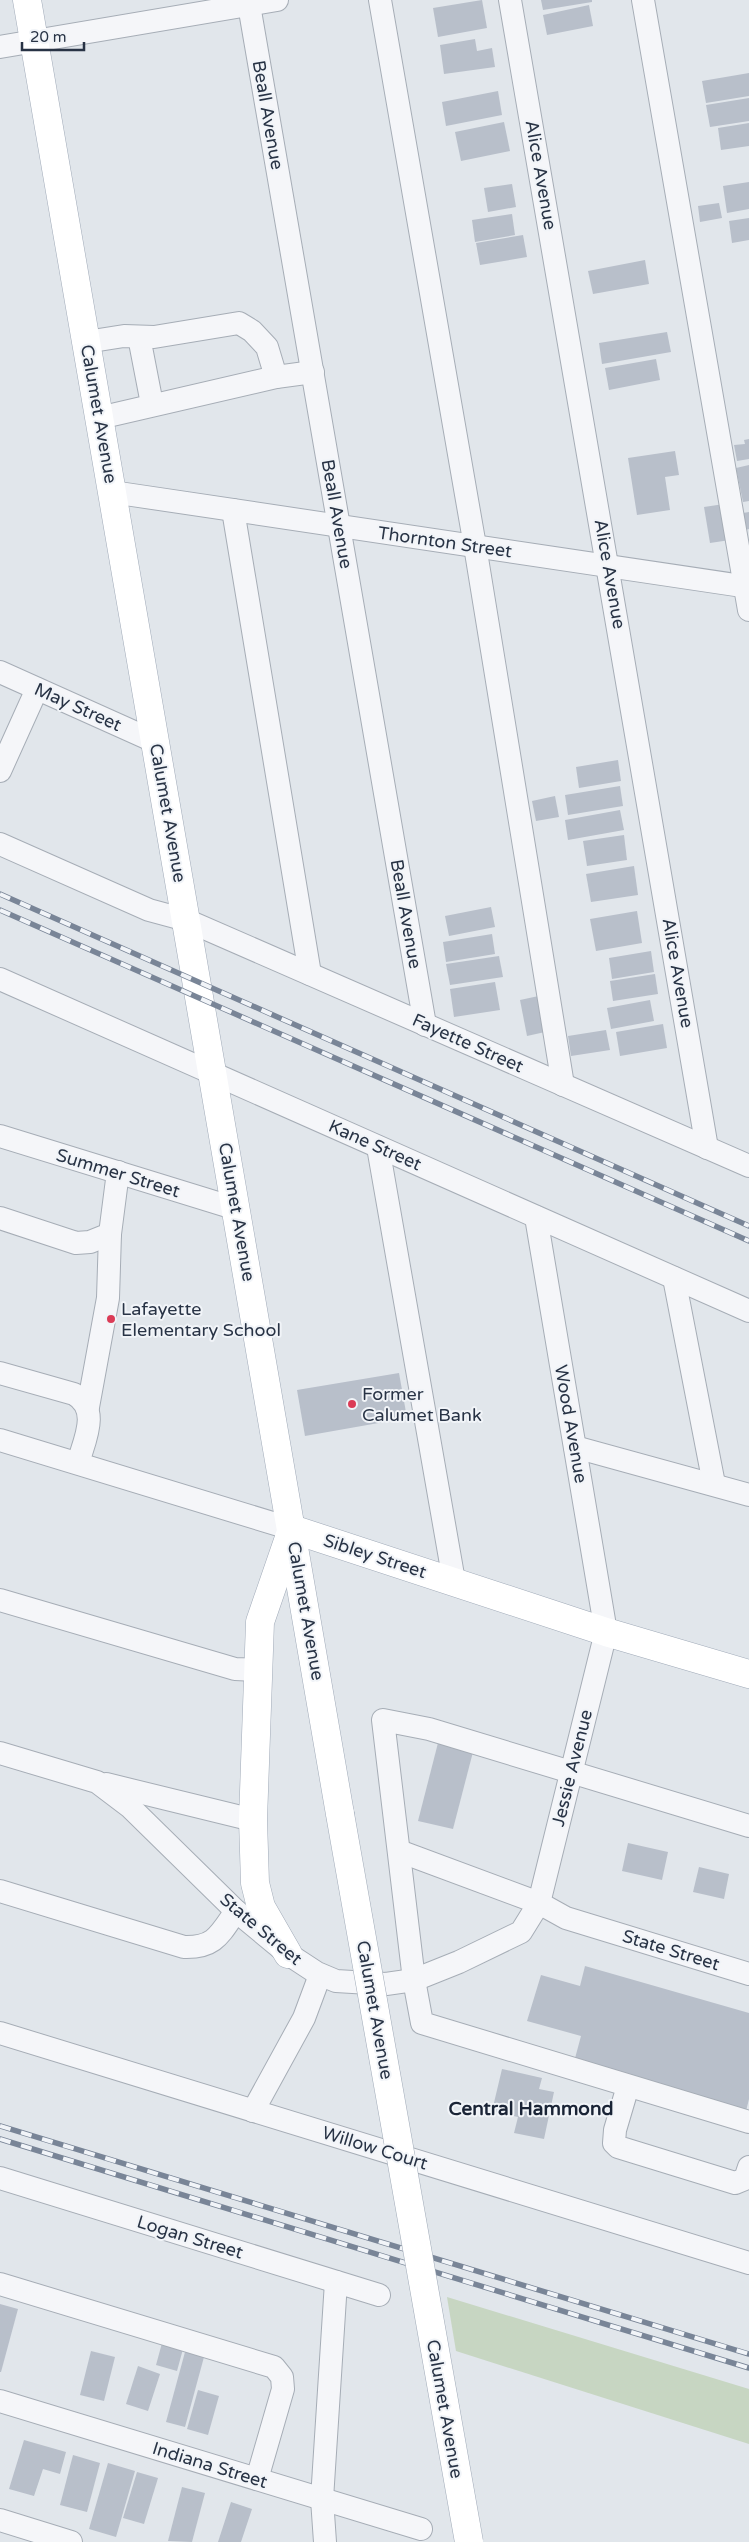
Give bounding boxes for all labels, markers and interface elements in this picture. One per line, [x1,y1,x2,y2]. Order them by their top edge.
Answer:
scale bar [22,20,85,52]
text: 20 m [30,28,67,46]
street label: Beall Avenue [248,59,288,171]
street label: Alice Avenue [521,118,561,232]
street label: Calumet Avenue [76,343,122,485]
street label: Beall Avenue [317,458,357,570]
street label: Alice Avenue [590,517,630,631]
street label: Thornton Street [377,522,514,562]
street label: May Street [31,678,125,736]
street label: Calumet Avenue [145,742,191,884]
street label: Beall Avenue [386,858,426,970]
street label: Alice Avenue [658,916,698,1030]
street label: Fayette Street [409,1009,527,1077]
street label: Kane Street [325,1115,425,1175]
street label: Calumet Avenue [214,1141,260,1283]
street label: Summer Street [54,1144,183,1202]
place label: Lafayette Elementary School [121,1298,281,1341]
marker: Lafayette Elementary School [105,1313,117,1325]
street label: Wood Avenue [550,1363,592,1485]
place label: Former Calumet Bank [362,1383,482,1426]
marker: Former Calumet Bank [346,1398,358,1410]
street label: Sibley Street [321,1529,429,1583]
street label: Calumet Avenue [283,1540,329,1682]
street label: Jessie Avenue [547,1707,597,1829]
street label: State Street [215,1888,307,1970]
street label: State Street [620,1925,722,1975]
street label: Calumet Avenue [352,1939,398,2081]
district label: Central Hammond [449,2098,613,2120]
street label: Willow Court [320,2122,431,2175]
street label: Logan Street [134,2210,246,2264]
street label: Calumet Avenue [422,2338,468,2480]
street label: Indiana Street [150,2437,270,2493]

